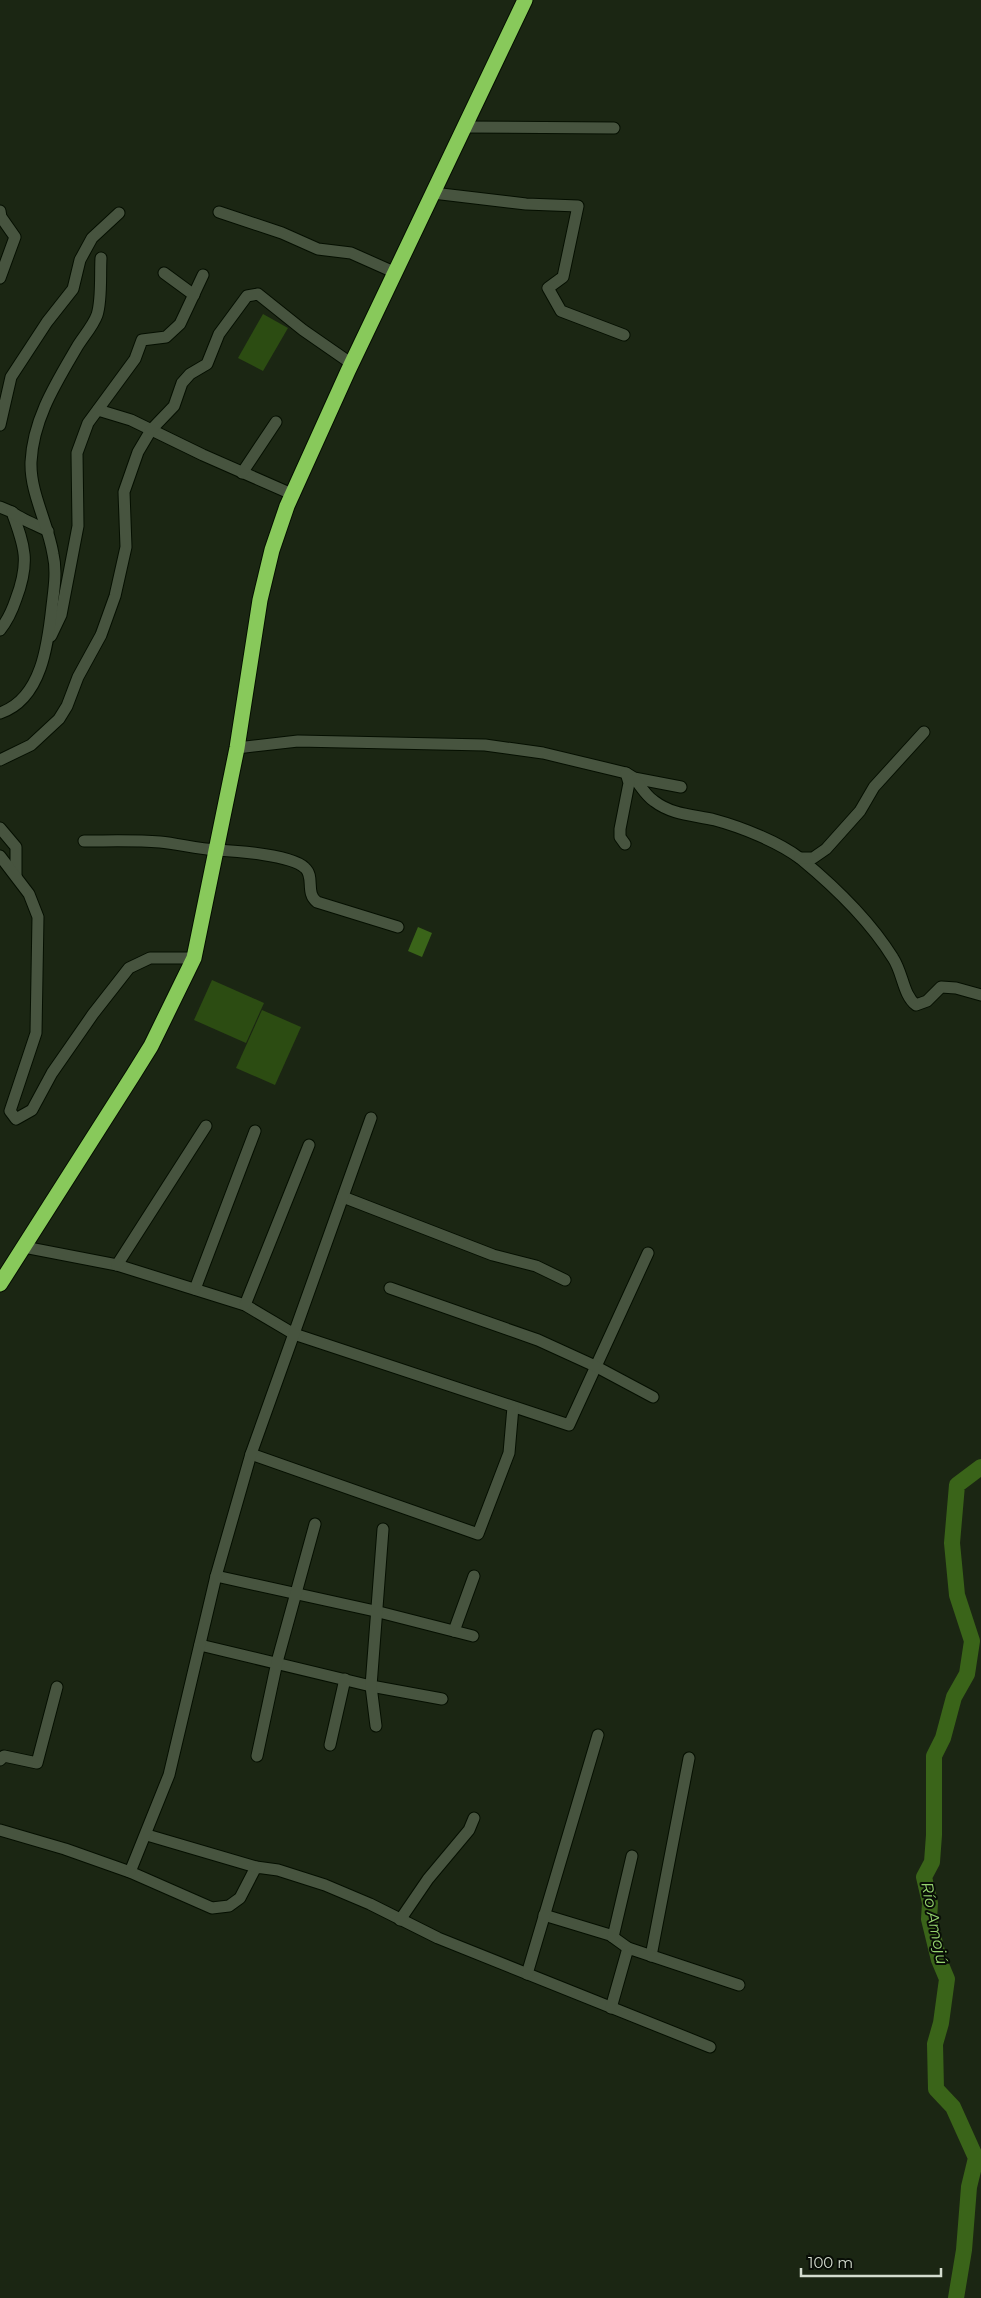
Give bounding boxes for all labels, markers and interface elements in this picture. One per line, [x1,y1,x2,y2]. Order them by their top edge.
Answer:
water label: Río Amojú [917,1880,952,1966]
scale bar [801,2246,941,2278]
text: 100 m [808,2253,853,2272]

